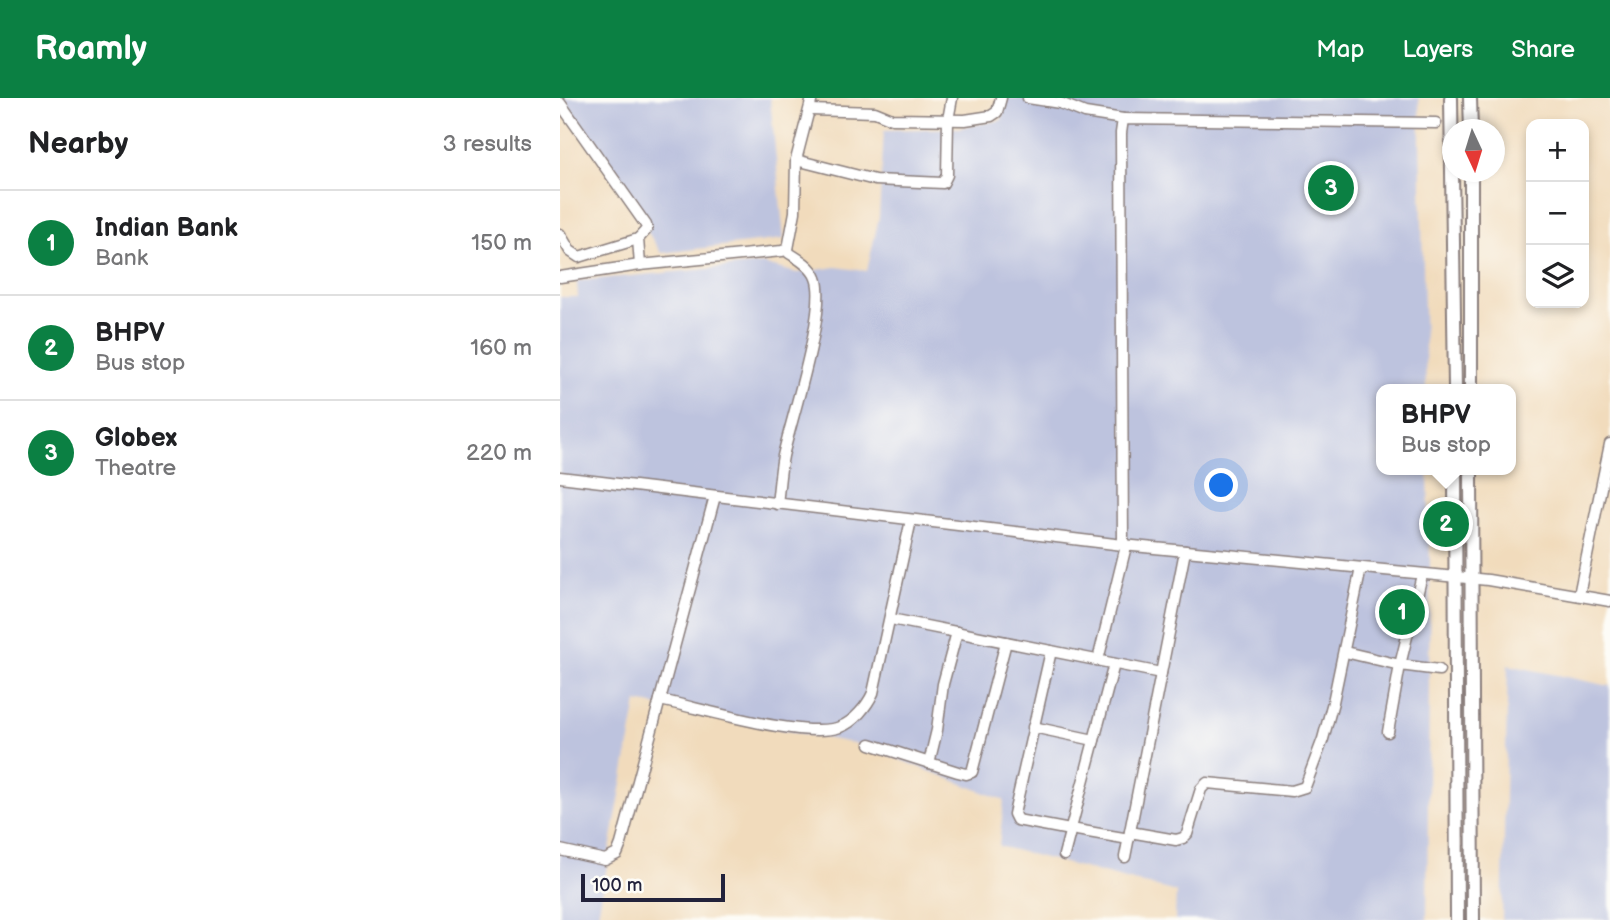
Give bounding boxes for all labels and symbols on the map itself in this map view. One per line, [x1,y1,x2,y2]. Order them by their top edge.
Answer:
north arrow [1442,119,1505,182]
pin: 3 [1308,162,1354,214]
your location [1204,468,1238,502]
pin: 2 [1423,498,1469,550]
pin: 1 [1379,586,1425,638]
scale bar [581,871,724,903]

